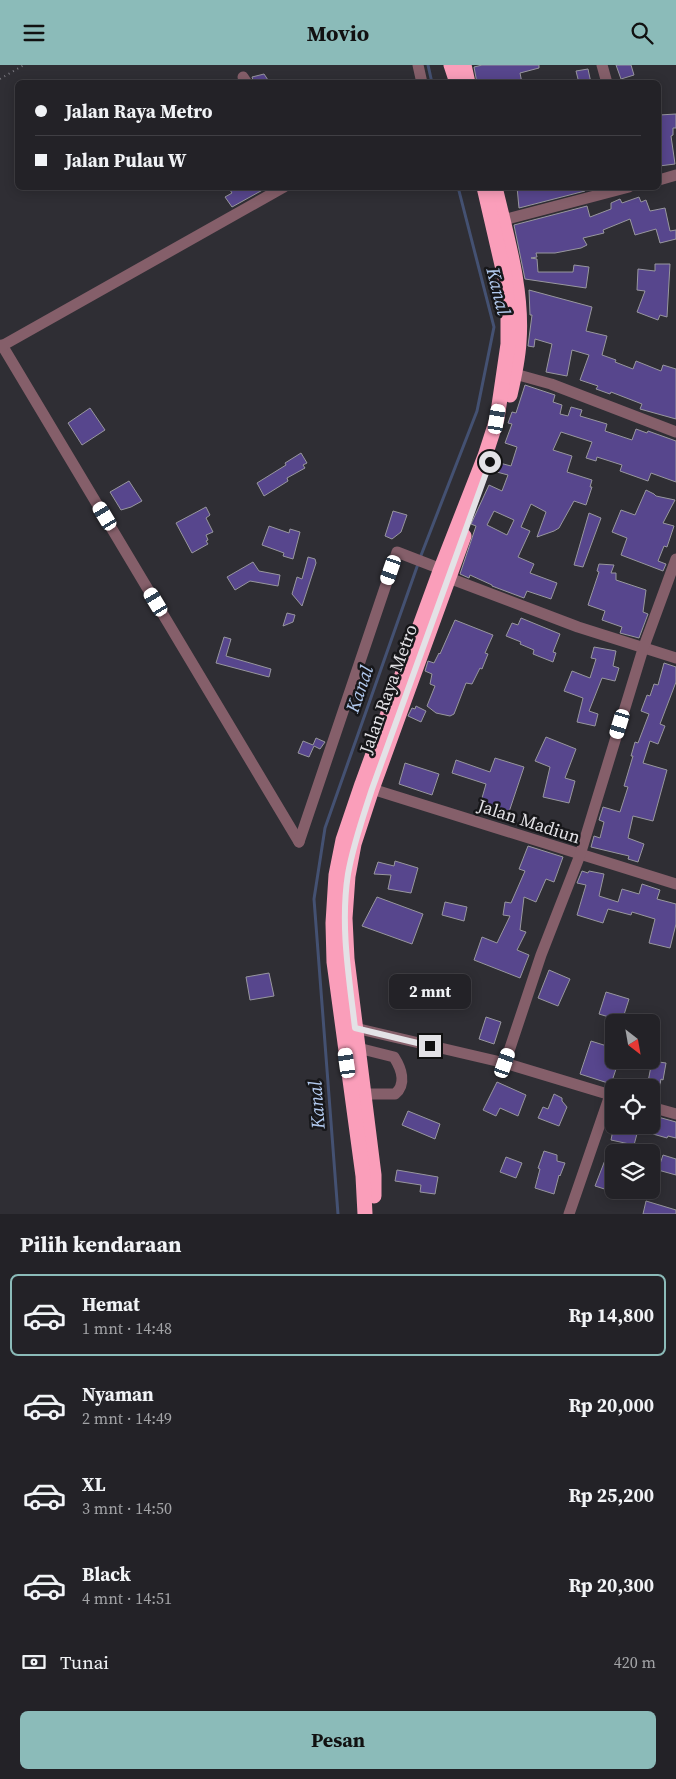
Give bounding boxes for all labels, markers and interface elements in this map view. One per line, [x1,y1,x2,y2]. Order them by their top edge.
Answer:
text: Movio [307,18,369,48]
icon: menu [20,19,48,47]
icon: search [628,19,656,47]
text: Jalan Raya Metro [65,98,212,124]
text: Jalan Pulau W [65,147,186,173]
water label: Kanal [480,263,518,318]
car [487,403,506,435]
route start [479,451,501,473]
car [90,499,119,533]
car [379,553,402,587]
car [141,585,170,619]
street label: Jalan Raya Metro [353,621,423,758]
water label: Kanal [339,661,379,717]
car [608,707,631,741]
street label: Jalan Madiun [473,792,584,849]
callout: 2 mnt [389,973,471,1009]
text: 2 mnt [409,980,451,1002]
north arrow [605,1014,660,1069]
map controls [605,1014,660,1199]
route end [419,1035,441,1057]
car [493,1046,516,1080]
car [337,1047,356,1079]
water label: Kanal [301,1079,331,1131]
button: locate [605,1079,660,1134]
button: layers [605,1144,660,1199]
text: Pilih kendaraan [20,1229,182,1259]
text: Hemat [82,1291,140,1317]
icon: car [22,1293,67,1338]
text: Rp 14,800 [568,1302,654,1328]
text: 1 mnt · 14:48 [82,1317,172,1339]
text: Nyaman [82,1381,154,1407]
icon: car [22,1383,67,1428]
text: Rp 20,000 [568,1392,654,1418]
text: 2 mnt · 14:49 [82,1407,172,1429]
text: XL [82,1471,105,1497]
icon: car [22,1473,67,1518]
text: Rp 25,200 [568,1482,654,1508]
text: 3 mnt · 14:50 [82,1497,172,1519]
text: Black [82,1561,131,1587]
icon: car [22,1563,67,1608]
text: Rp 20,300 [568,1572,654,1598]
text: 4 mnt · 14:51 [82,1587,172,1609]
icon: cash [20,1648,48,1676]
text: Tunai [60,1649,109,1675]
text: 420 m [614,1651,656,1673]
button: Pesan [20,1711,656,1769]

